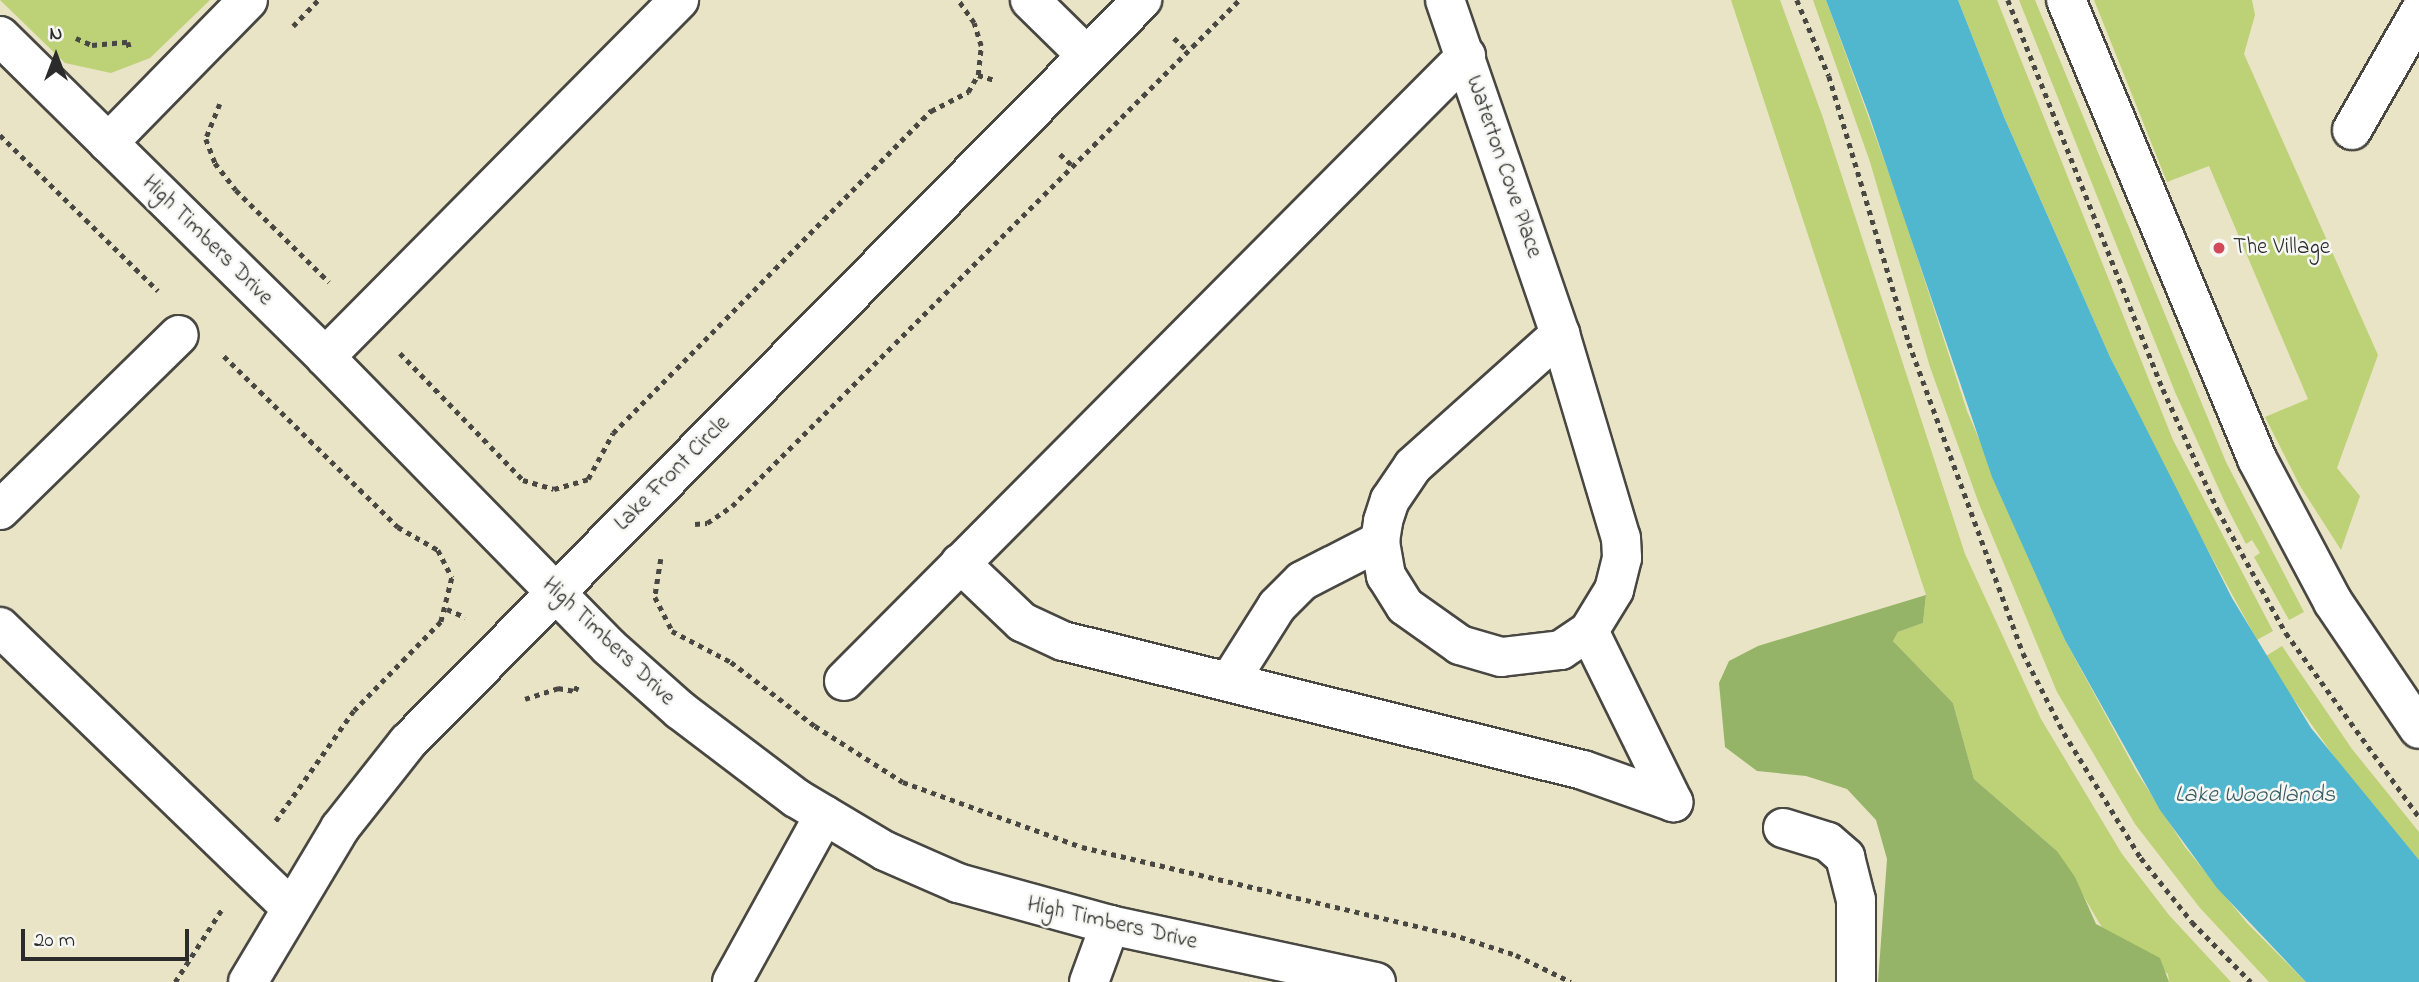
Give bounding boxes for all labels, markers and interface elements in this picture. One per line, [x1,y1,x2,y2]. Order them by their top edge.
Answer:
north arrow [21,21,91,91]
text: N [50,21,62,48]
street label: Waterton Cove Place [1459,72,1547,262]
street label: High Timbers Drive [136,170,278,312]
place label: The Village [2233,234,2330,262]
marker: The Village [2211,240,2227,256]
street label: Lake Front Circle [609,410,737,538]
street label: High Timbers Drive [536,572,680,712]
water label: Lake Woodlands [2175,782,2335,810]
street label: High Timbers Drive [1024,891,1200,957]
scale bar [24,916,192,960]
text: 20 m [34,926,75,956]

